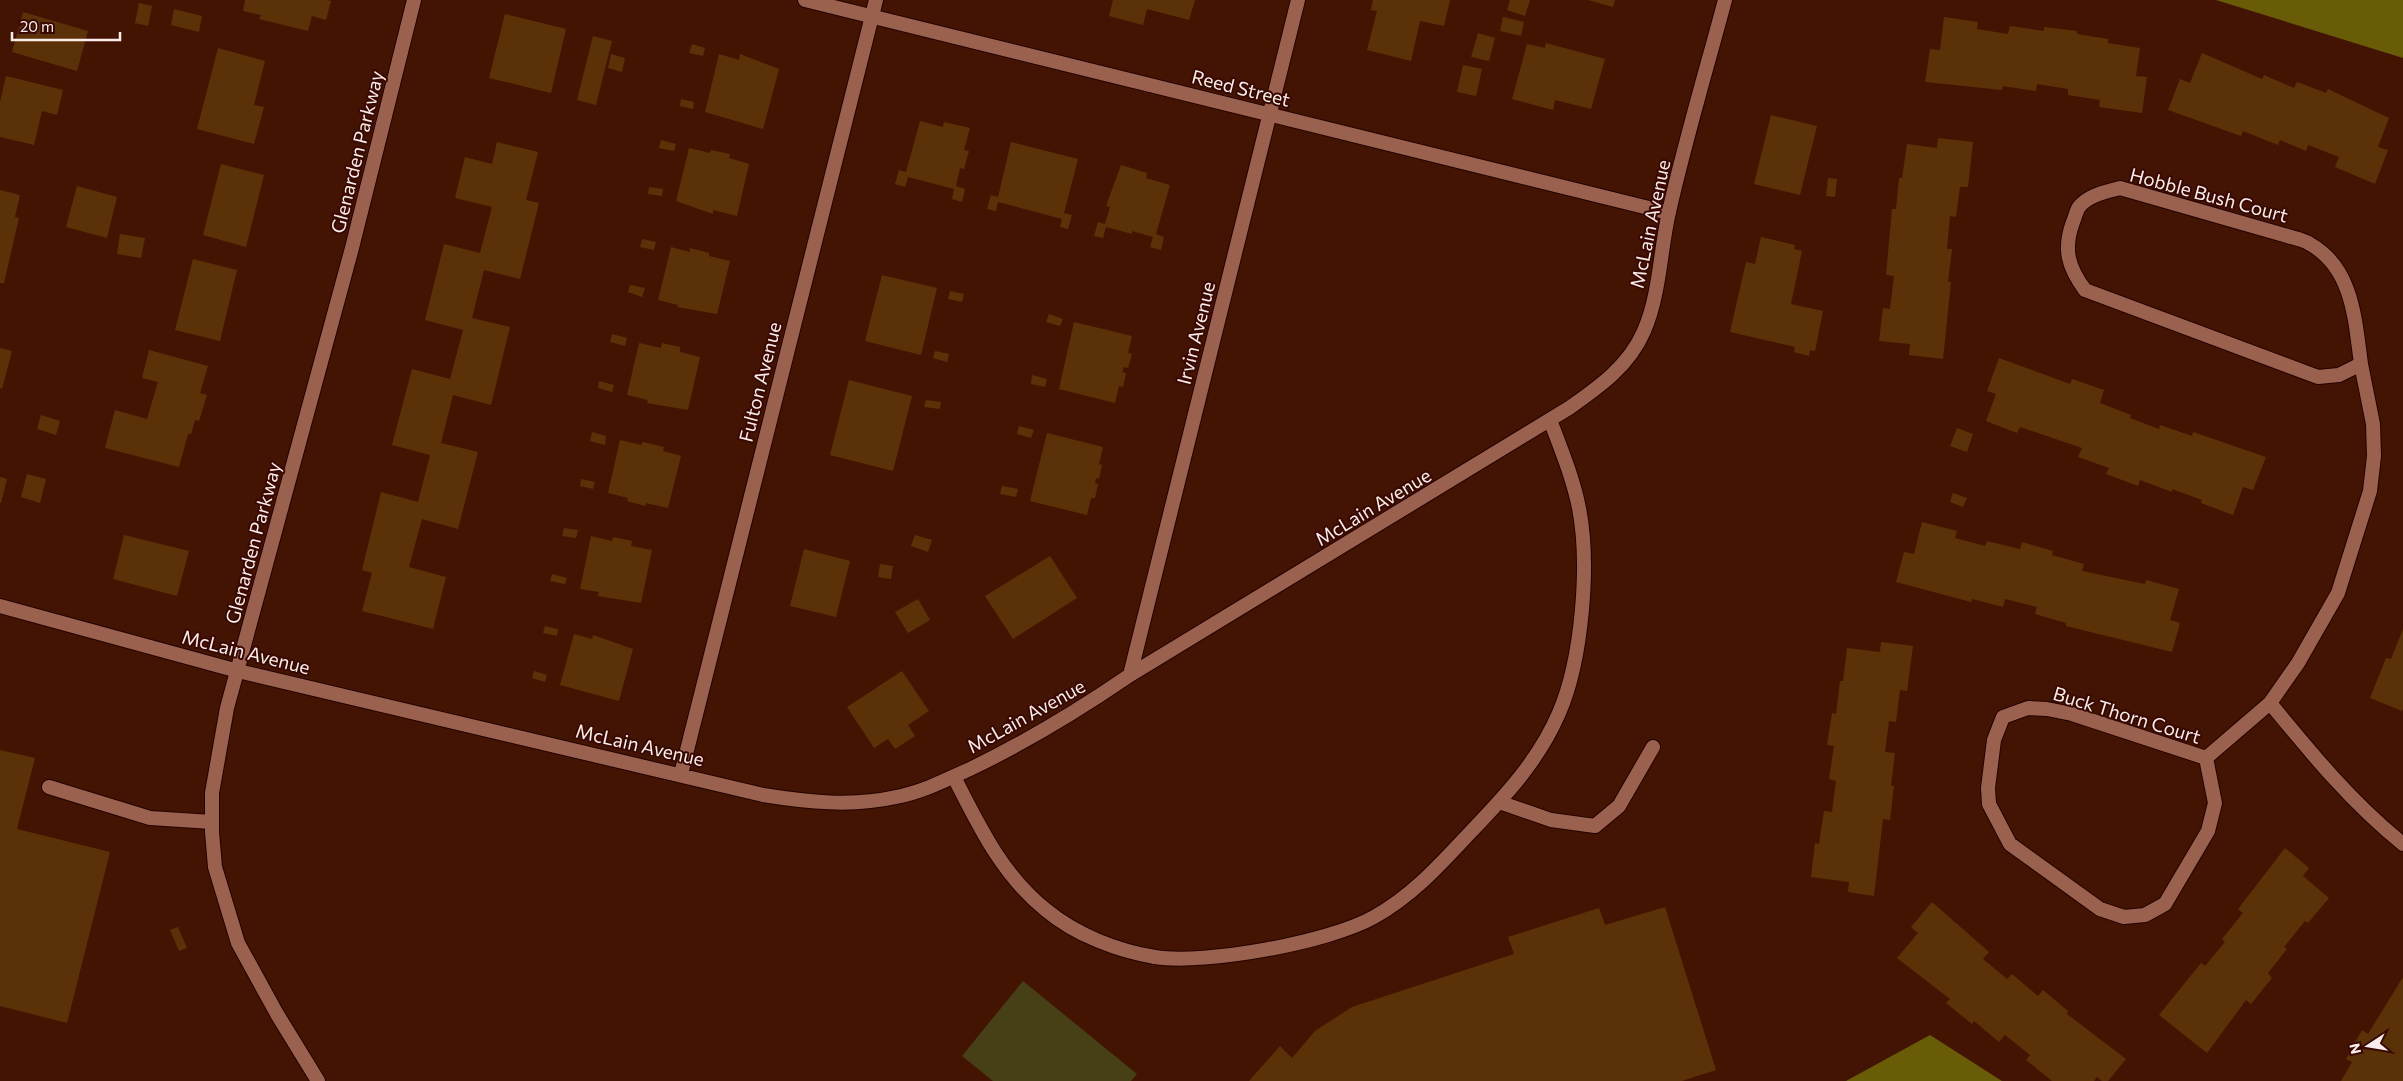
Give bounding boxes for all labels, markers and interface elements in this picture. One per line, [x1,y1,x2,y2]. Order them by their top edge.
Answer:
scale bar [12,10,120,42]
text: 20 m [20,17,54,35]
street label: Reed Street [1190,64,1293,111]
street label: Glenarden Parkway [325,68,388,236]
street label: McLain Avenue [1625,157,1674,290]
street label: Hobble Bush Court [2127,162,2291,227]
street label: Irvin Avenue [1172,279,1219,387]
street label: Fulton Avenue [733,319,786,444]
street label: Glenarden Parkway [220,459,285,626]
street label: McLain Avenue [1311,463,1435,550]
street label: McLain Avenue [180,624,313,679]
street label: McLain Avenue [963,674,1089,757]
street label: Buck Thorn Court [2051,681,2204,748]
street label: McLain Avenue [574,719,707,770]
north arrow [2343,1021,2393,1071]
text: N [2345,1042,2364,1056]

